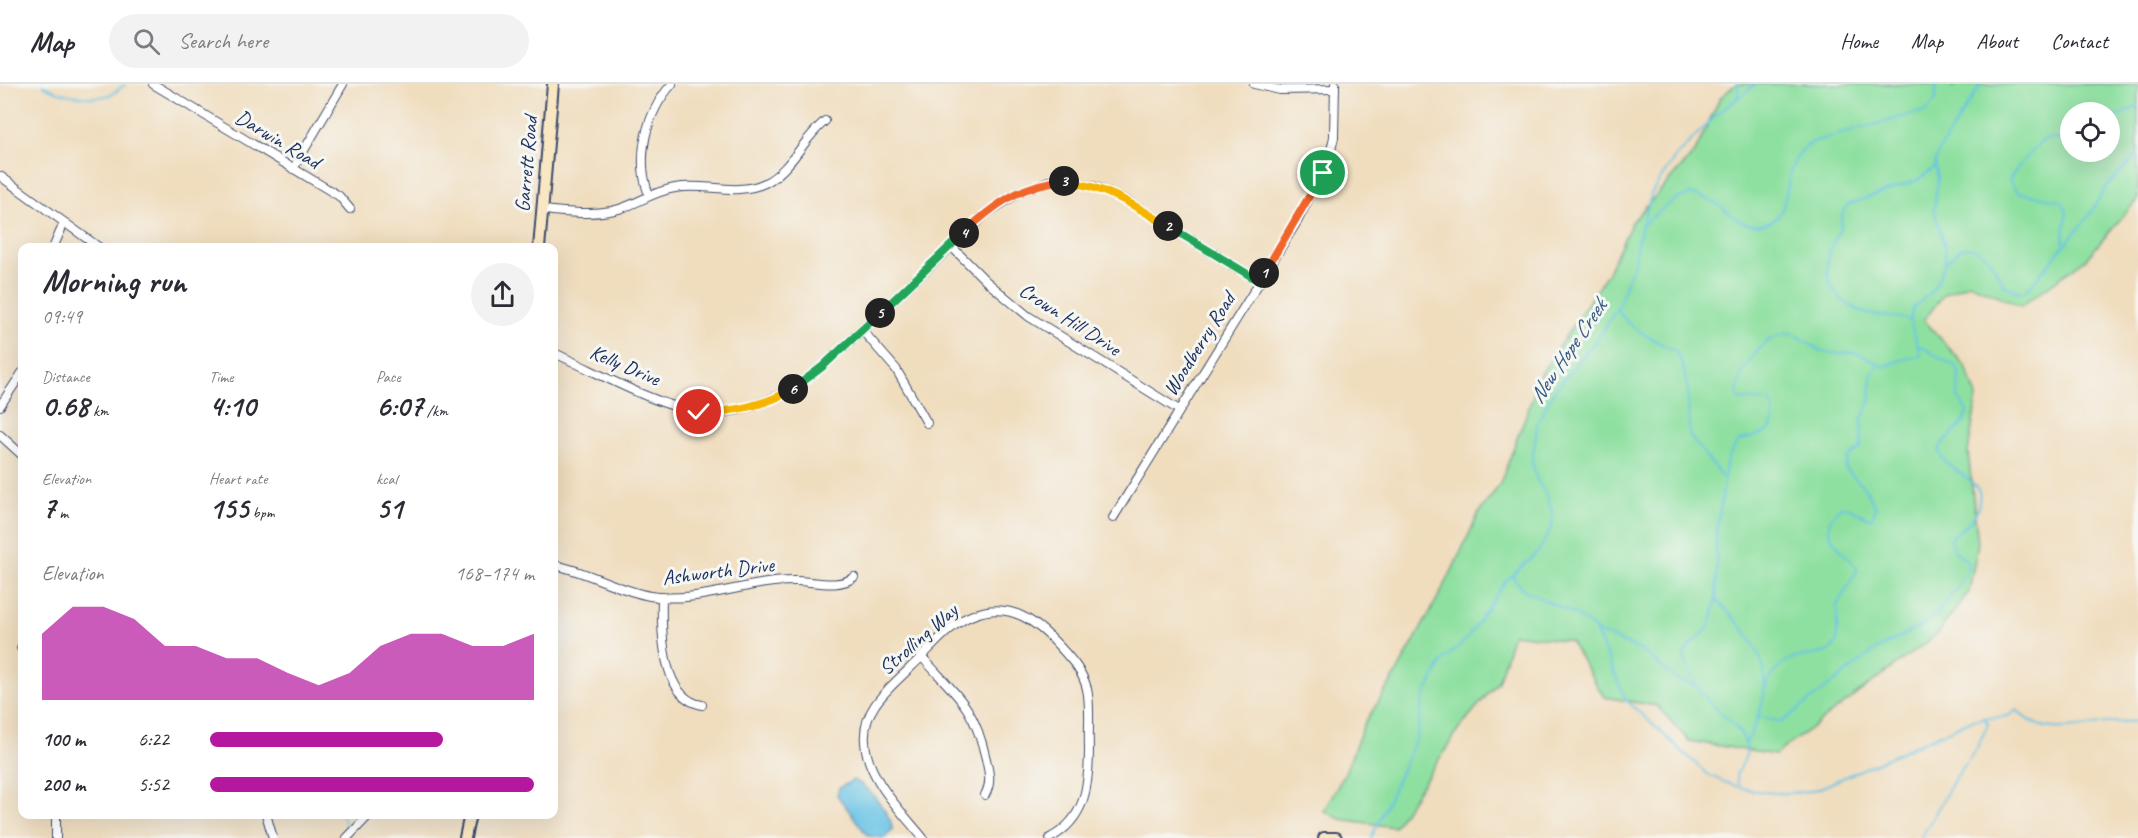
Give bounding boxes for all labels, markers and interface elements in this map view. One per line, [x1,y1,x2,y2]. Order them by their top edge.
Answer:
search box [109,14,529,68]
text: Map [30,24,73,59]
icon: search [130,25,163,58]
text: Search here [178,27,268,55]
text: Home [1840,28,1878,54]
text: Map [1911,28,1943,54]
text: About [1976,28,2018,54]
text: Contact [2051,28,2108,54]
map controls [2060,102,2120,162]
button: locate [2060,102,2120,162]
street label: Darwin Road [231,104,328,176]
street label: Garrett Road [509,111,543,213]
pin [1297,147,1348,198]
icon: arrive [1306,156,1339,189]
pin: 3 [1049,166,1079,196]
text: 3 [1060,171,1068,191]
pin: 2 [1153,211,1183,241]
text: 2 [1164,216,1172,236]
pin: 4 [949,218,979,248]
text: 4 [960,223,968,243]
pin: 1 [1249,258,1279,288]
text: Morning run [42,260,186,302]
button: share [471,263,534,326]
text: 1 [1260,263,1268,283]
street label: Crown Hill Drive [1014,277,1127,363]
street label: Woodberry Road [1157,285,1242,400]
water label: New Hope Creek [1523,291,1615,409]
pin: 5 [865,298,895,328]
text: 5 [877,303,883,323]
text: 09:49 [42,304,82,329]
street label: Kelly Drive [586,339,665,392]
text: Distance [42,367,90,387]
text: Time [209,367,233,387]
text: Pace [376,367,401,387]
pin: 6 [778,374,808,404]
text: 6 [789,379,797,399]
pin [673,386,724,437]
text: 0.68 [42,387,89,425]
text: 4:10 [209,387,255,425]
text: 6:07 [376,387,423,425]
icon: check [682,395,715,428]
text: km [89,401,109,421]
text: /km [423,401,448,421]
text: Elevation [42,469,91,489]
text: Heart rate [209,469,267,489]
text: kcal [376,469,397,489]
text: 7 [42,489,55,527]
text: 155 [209,489,249,527]
text: 51 [376,489,403,527]
text: m [55,503,68,523]
text: bpm [249,503,274,523]
street label: Ashworth Drive [661,551,776,591]
text: Elevation [42,561,104,586]
text: 168–174 m [455,561,534,586]
street label: Strolling Way [873,596,964,680]
text: 100 m [42,727,85,752]
text: 6:22 [138,727,169,752]
text: 200 m [42,772,85,797]
text: 5:52 [138,772,169,797]

